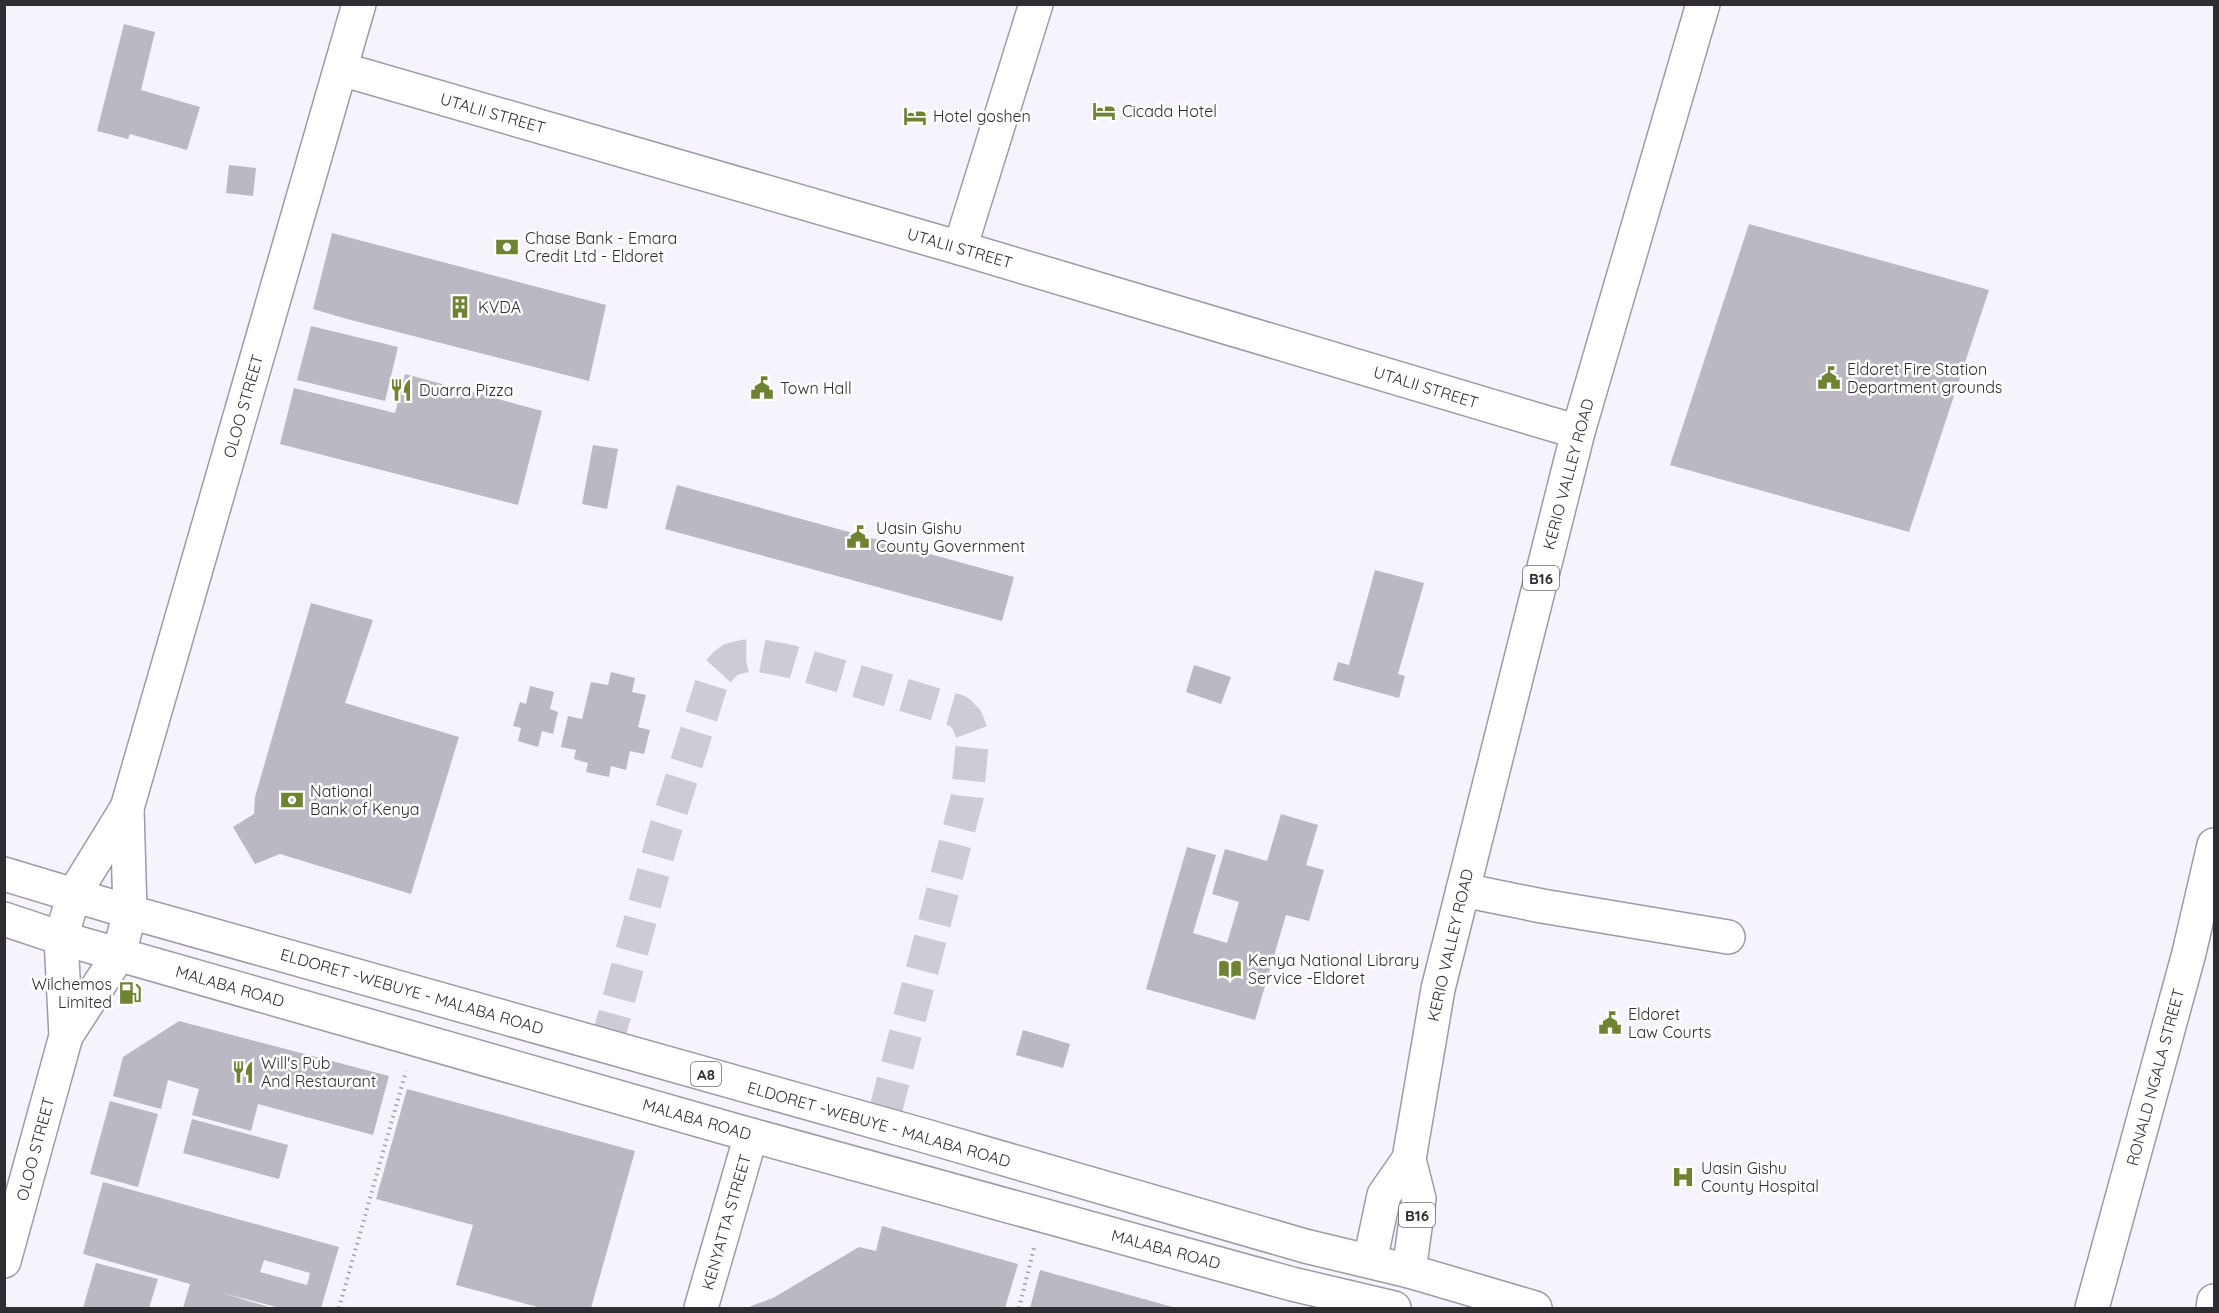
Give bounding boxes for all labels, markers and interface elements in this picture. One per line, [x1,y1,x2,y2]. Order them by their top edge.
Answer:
street label: UTALII STREET [438,88,548,138]
hotel icon: Cicada Hotel [1091,98,1117,124]
place label: Cicada Hotel [1122,101,1217,121]
hotel icon: Hotel goshen [902,103,928,129]
place label: Hotel goshen [933,106,1031,126]
street label: UTALII STREET [905,223,1015,273]
place label: Chase Bank - Emara Credit Ltd - Eldoret [525,228,677,266]
bank icon: Chase Bank - Emara Credit Ltd - Eldoret [494,234,520,260]
building icon: KVDA [447,294,473,320]
place label: KVDA [478,297,521,317]
street label: OLOO STREET [219,352,267,460]
place label: Eldoret Fire Station Department grounds [1847,359,2002,397]
street label: UTALII STREET [1371,362,1481,413]
public building icon: Eldoret Fire Station Department grounds [1816,365,1842,391]
public building icon: Town Hall [749,375,775,401]
restaurant icon: Duarra Pizza [388,377,414,403]
place label: Town Hall [780,378,852,398]
place label: Duarra Pizza [419,380,513,400]
street label: KERIO VALLEY ROAD [1538,396,1598,552]
place label: Uasin Gishu County Government [876,518,1025,556]
public building icon: Uasin Gishu County Government [845,524,871,550]
road number: B16 [1523,566,1559,590]
place label: National Bank of Kenya [310,781,420,819]
bank icon: National Bank of Kenya [279,787,305,813]
street label: KERIO VALLEY ROAD [1423,867,1477,1023]
street label: ELDORET -WEBUYE - MALABA ROAD [278,944,546,1038]
place label: Kenya National Library Service -Eldoret [1248,950,1419,988]
library icon: Kenya National Library Service -Eldoret [1217,956,1243,982]
street label: MALABA ROAD [173,961,287,1011]
place label: Wilchemos Limited [31,974,112,1012]
fuel station icon: Wilchemos Limited [117,980,143,1006]
street label: RONALD NGALA STREET [2122,986,2188,1168]
place label: Eldoret Law Courts [1628,1004,1711,1042]
public building icon: Eldoret Law Courts [1597,1010,1623,1036]
place label: Will's Pub And Restaurant [261,1053,376,1091]
restaurant icon: Will's Pub And Restaurant [230,1059,256,1085]
road number: A8 [691,1062,721,1086]
street label: ELDORET -WEBUYE - MALABA ROAD [745,1077,1013,1171]
street label: MALABA ROAD [640,1094,754,1144]
street label: OLOO STREET [12,1095,59,1203]
street label: KENYATTA STREET [697,1151,755,1292]
place label: Uasin Gishu County Hospital [1701,1158,1819,1196]
hospital icon: Uasin Gishu County Hospital [1670,1164,1696,1190]
road number: B16 [1399,1203,1435,1227]
street label: MALABA ROAD [1109,1225,1223,1273]

